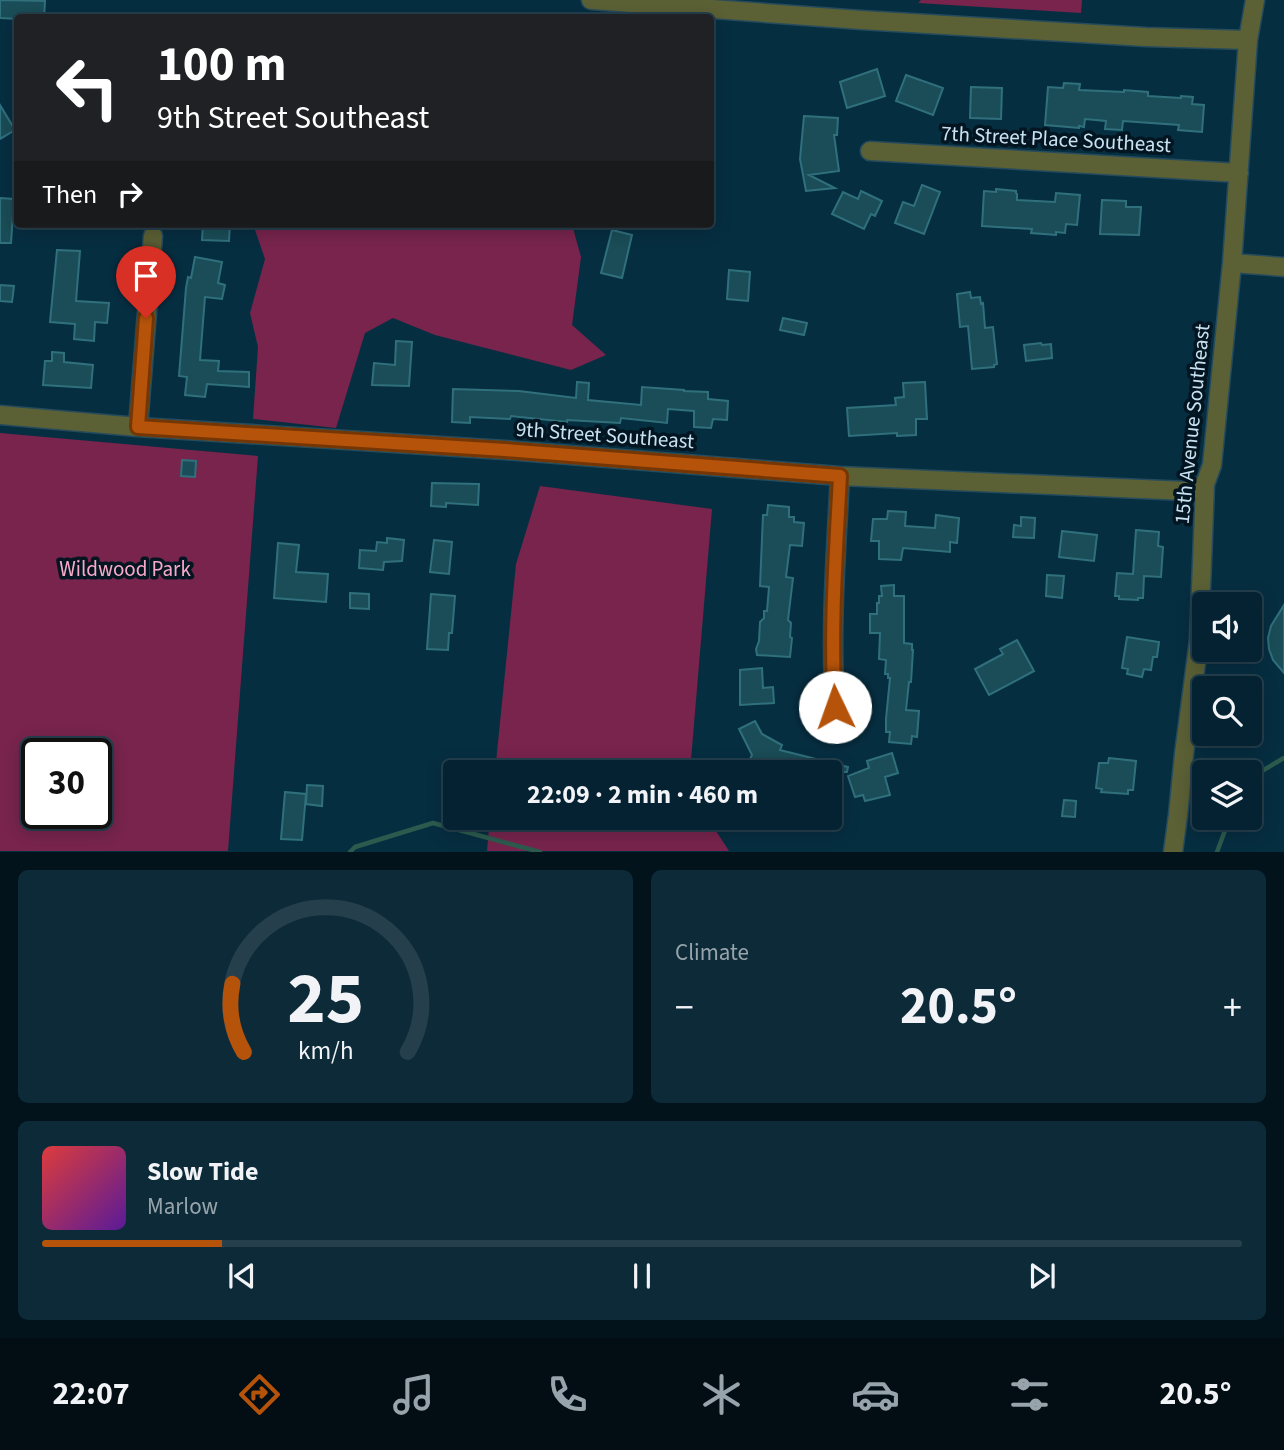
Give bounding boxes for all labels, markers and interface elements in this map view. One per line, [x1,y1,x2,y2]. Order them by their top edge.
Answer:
text: 100 m [157,30,286,100]
icon: left [42,42,133,133]
text: 9th Street Southeast [157,95,429,141]
street label: 7th Street Place Southeast [940,118,1172,160]
icon: right [111,175,149,213]
text: Then [42,176,97,213]
pin [116,246,176,318]
icon: arrive [127,257,165,295]
street label: 15th Avenue Southeast [1167,322,1217,526]
street label: 9th Street Southeast [515,414,695,456]
park label: Wildwood Park [59,554,191,584]
map controls [1192,592,1262,830]
button: sound [1192,592,1262,662]
position arrow [798,670,872,744]
button: search [1192,676,1262,746]
speed limit sign: 30 [21,738,112,829]
button: layers [1192,760,1262,830]
text: 22:09 · 2 min · 460 m [527,776,758,813]
text: Climate [675,936,749,969]
text: 25 [287,948,364,1052]
text: 20.5° [900,970,1017,1044]
text: − [675,981,694,1035]
text: + [1223,981,1242,1035]
text: km/h [298,1033,353,1069]
text: Slow Tide [147,1153,258,1190]
text: Marlow [147,1190,218,1223]
icon: previous [223,1257,261,1295]
icon: pause [623,1257,661,1295]
icon: next [1023,1257,1061,1295]
icon: directions [235,1370,284,1419]
icon: music [389,1370,438,1419]
icon: phone [543,1370,592,1419]
icon: climate [697,1370,746,1419]
icon: car [851,1370,900,1419]
icon: filters [1005,1370,1054,1419]
text: 22:07 [53,1371,130,1417]
text: 20.5° [1159,1371,1231,1417]

